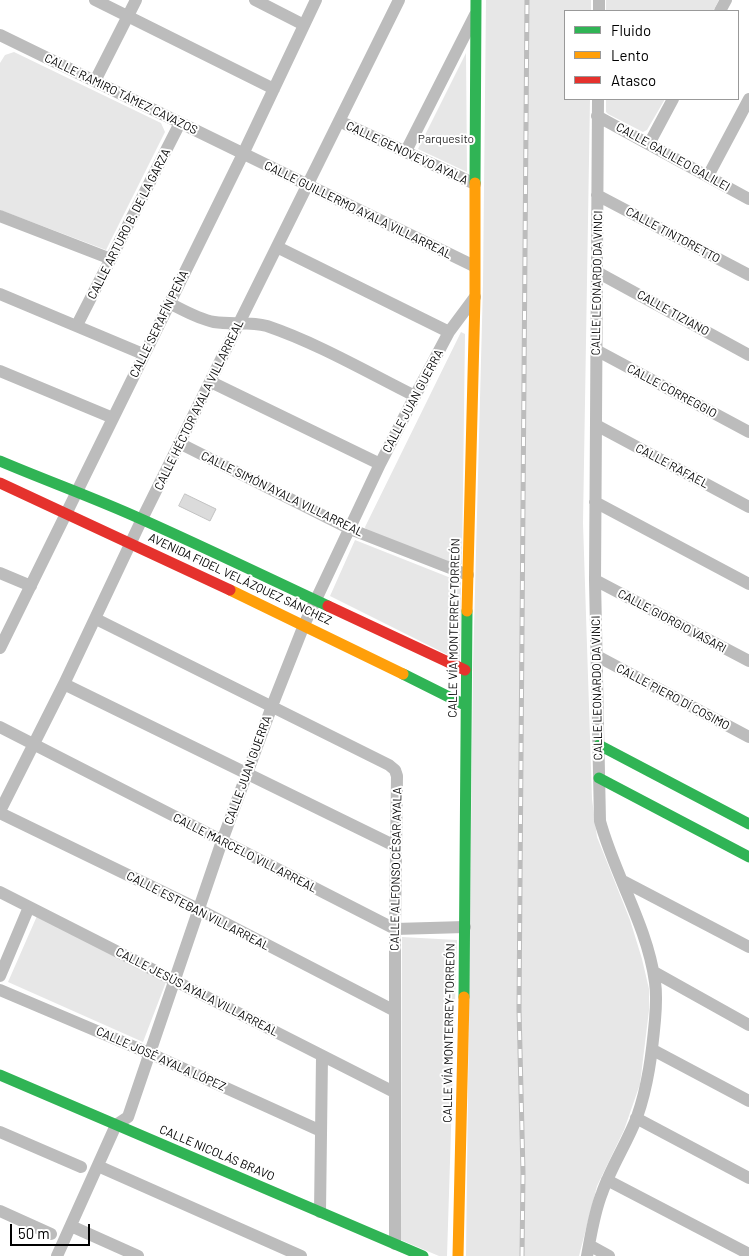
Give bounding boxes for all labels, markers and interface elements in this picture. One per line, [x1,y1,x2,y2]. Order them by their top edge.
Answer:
legend [564,10,739,100]
text: Fluido [611,21,651,39]
text: Lento [611,46,649,64]
street label: CALLE RAMIRO TÁMEZ CAVAZOS [42,51,200,137]
text: Atasco [611,71,656,89]
street label: CALLE GENOVEVO AYALA [344,118,470,188]
street label: CALLE GALILEO GALILEI [614,120,732,194]
park label: Parquesito [418,132,474,146]
street label: CALLE ARTURO B. DE LA GARZA [85,146,173,302]
street label: CALLE GUILLERMO AYALA VILLARREAL [262,158,454,262]
street label: CALLE TINTORETTO [623,204,723,266]
street label: CALLE LEONARDO DA VINCI [589,210,605,356]
street label: CALLE SERAFÍN PEÑA [127,268,191,380]
street label: CALLE TIZIANO [634,287,712,339]
street label: CALLE HÉCTOR AYALA VILLARREAL [151,317,247,493]
street label: CALLE JUAN GUERRA [380,347,446,455]
street label: CALLE CORREGGIO [625,361,719,421]
street label: CALLE RAFAEL [633,441,711,491]
street label: CALLE SIMÓN AYALA VILLARREAL [199,448,365,540]
street label: AVENIDA FIDEL VELÁZQUEZ SÁNCHEZ [146,530,334,628]
street label: CALLE VÍA MONTERREY-TORREÓN [445,538,463,718]
street label: CALLE GIORGIO VASARI [615,586,729,656]
street label: CALLE LEONARDO DA VINCI [589,615,605,761]
street label: CALLE PIERO DÍ COSIMO [614,661,732,733]
street label: CALLE JUAN GUERRA [222,713,274,827]
street label: CALLE ALFONSO CÉSAR AYALA [387,787,405,951]
street label: CALLE MARCELO VILLARREAL [171,810,319,896]
street label: CALLE ESTEBAN VILLARREAL [124,869,272,953]
street label: CALLE VÍA MONTERREY-TORREÓN [440,943,458,1123]
street label: CALLE JESÚS AYALA VILLARREAL [113,945,281,1039]
street label: CALLE JOSÉ AYALA LÓPEZ [94,1024,228,1094]
street label: CALLE NICOLÁS BRAVO [157,1122,277,1184]
scale bar [12,1214,92,1246]
text: 50 m [18,1224,50,1242]

